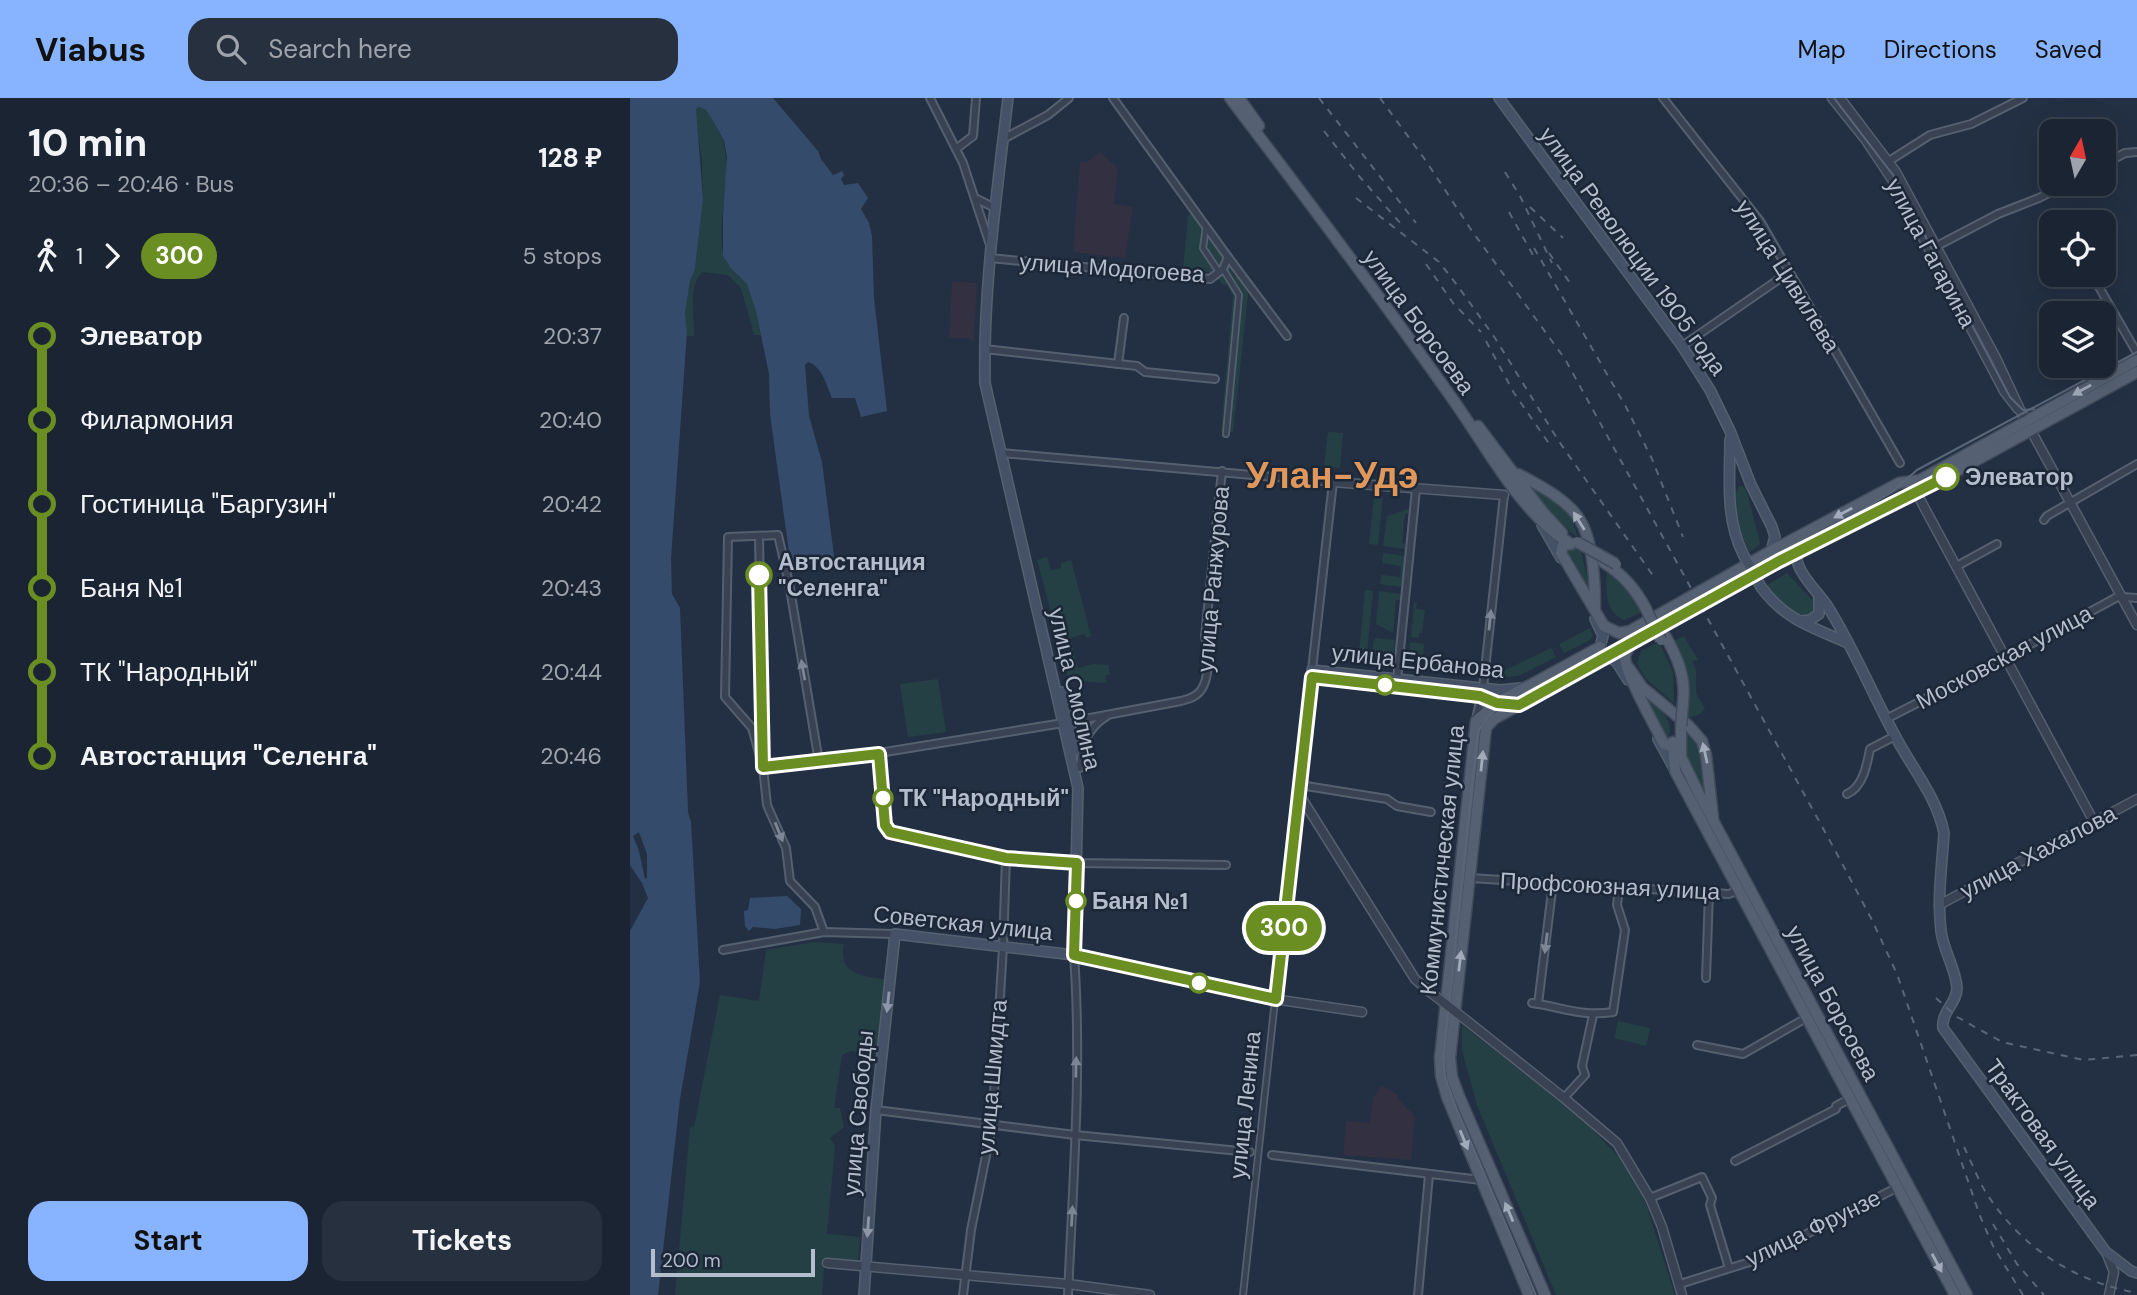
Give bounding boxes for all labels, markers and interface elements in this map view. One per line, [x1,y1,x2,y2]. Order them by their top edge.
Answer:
search box [188,18,678,81]
text: Viabus [35,28,146,71]
icon: search [212,30,250,68]
text: Search here [268,32,412,66]
text: Map [1798,34,1846,65]
text: Directions [1884,34,1997,65]
text: Saved [2035,34,2102,65]
text: 10 min [28,118,147,168]
north arrow [2039,119,2116,196]
map controls [2039,119,2116,378]
street label: улица Революции 1905 года [1533,121,1733,381]
text: 128 ₽ [538,141,602,175]
text: 20:36 – 20:46 · Bus [28,169,234,199]
street label: улица Гагарина [1879,173,1983,333]
street label: улица Цивилева [1729,194,1847,358]
button: locate [2039,210,2116,287]
icon: walk [28,237,66,275]
icon: forward [93,237,131,275]
text: 300 [155,240,203,271]
text: 1 [76,241,83,271]
text: 5 stops [523,241,602,271]
street label: улица Борсоева [1356,244,1482,401]
street label: улица Модогоева [1018,247,1206,289]
button: layers [2039,301,2116,378]
text: Элеватор [80,319,203,353]
text: 20:37 [543,321,602,351]
one-way arrow [2072,384,2092,396]
text: Филармония [80,403,234,437]
text: 20:40 [539,405,602,435]
district label: Улан-Удэ [1245,451,1419,499]
place label: Элеватор [1965,462,2074,492]
marker: Элеватор [1933,464,1959,490]
street label: улица Ранжурова [1190,485,1236,673]
text: Гостиница "Баргузин" [80,487,336,521]
text: 20:42 [541,489,602,519]
one-way arrow [1833,507,1853,519]
one-way arrow [1573,511,1586,531]
place label: Автостанция "Селенга" [778,547,926,603]
marker: Автостанция "Селенга" [746,562,772,588]
text: Баня №1 [80,571,183,605]
text: 20:43 [541,573,602,603]
street label: Московская улица [1911,598,2098,716]
street label: улица Смолина [1042,605,1108,773]
one-way arrow [1484,609,1495,631]
street label: улица Ербанова [1330,637,1506,685]
text: ТК "Народный" [80,655,257,689]
text: 20:44 [541,657,602,687]
one-way arrow [797,659,808,681]
unlabelled marker [1375,675,1395,695]
street label: Коммунистическая улица [1413,723,1471,997]
text: Автостанция "Селенга" [80,739,377,773]
text: 20:46 [540,741,602,771]
one-way arrow [1699,742,1710,764]
one-way arrow [1476,750,1487,772]
place label: ТК "Народный" [899,783,1069,813]
marker: ТК "Народный" [873,788,893,808]
street label: улица Хахалова [1955,798,2121,906]
one-way arrow [774,822,785,843]
street label: Профсоюзная улица [1499,865,1721,907]
place label: Баня №1 [1092,886,1188,916]
marker: Баня №1 [1066,891,1086,911]
street label: Советская улица [872,899,1054,947]
line badge: 300 [1244,905,1324,951]
text: 300 [1260,912,1308,943]
street label: улица Борсоева [1779,920,1887,1086]
one-way arrow [1540,932,1551,954]
one-way arrow [1455,949,1466,971]
unlabelled marker [1189,973,1209,993]
one-way arrow [882,991,893,1013]
street label: улица Шмидта [970,998,1014,1156]
street label: улица Свободы [836,1029,880,1197]
street label: улица Ленина [1222,1029,1268,1180]
street label: Трактовая улица [1978,1053,2108,1215]
one-way arrow [1070,1056,1082,1078]
one-way arrow [1459,1130,1470,1151]
street label: улица Фрунзе [1741,1182,1885,1274]
button: Start [28,1201,308,1281]
button: Tickets [322,1201,602,1281]
one-way arrow [1503,1202,1515,1222]
one-way arrow [1066,1205,1077,1227]
one-way arrow [862,1216,873,1238]
scale bar [651,1246,816,1278]
text: 200 m [662,1248,721,1273]
one-way arrow [1932,1253,1943,1273]

